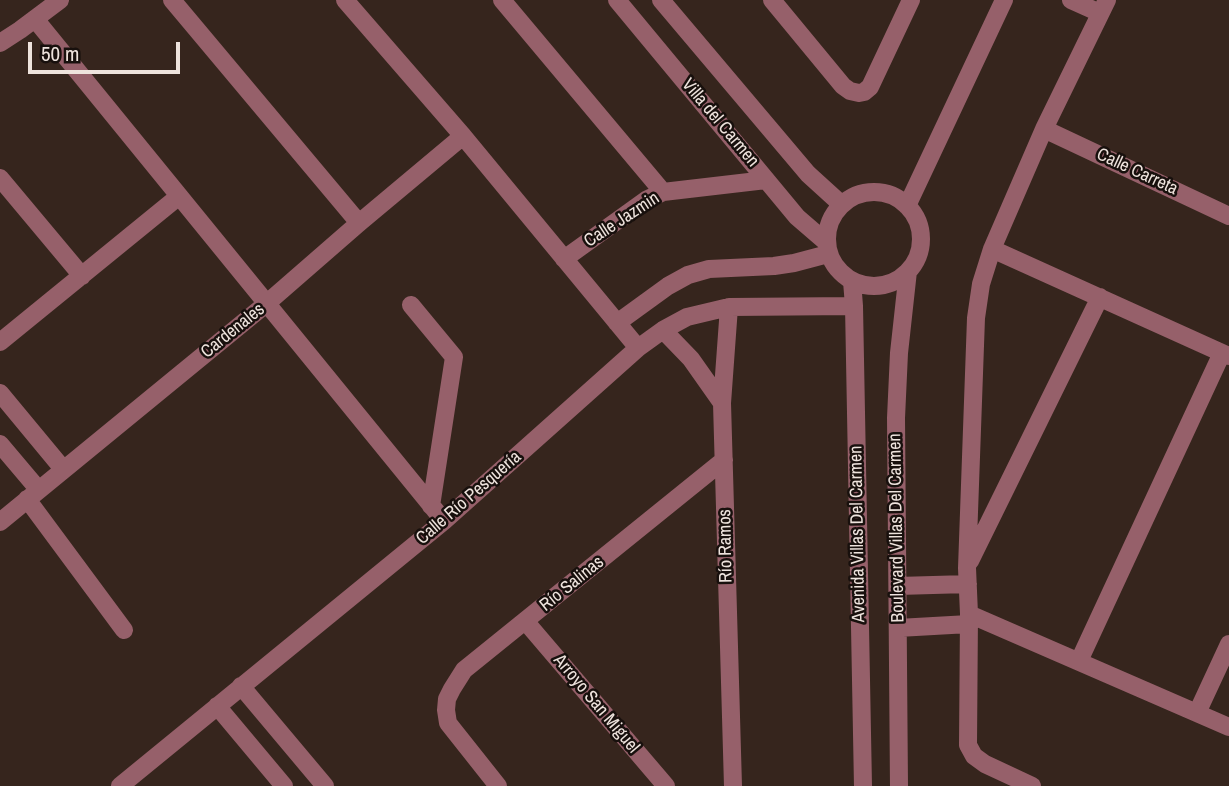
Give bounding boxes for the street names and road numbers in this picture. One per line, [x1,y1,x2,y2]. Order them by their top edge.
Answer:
street label: Villa del Carmen [677,74,763,172]
street label: Calle Carreta [1093,144,1181,200]
street label: Calle Jazmin [580,188,664,252]
street label: Cardenales [197,299,269,363]
street label: Boulevard Villas Del Carmen [885,433,909,623]
street label: Avenida Villas Del Carmen [846,445,870,623]
street label: Calle Río Pesquería [412,447,526,549]
street label: Río Ramos [715,509,737,583]
street label: Río Salinas [536,552,608,616]
street label: Arroyo San Miguel [548,650,644,758]

